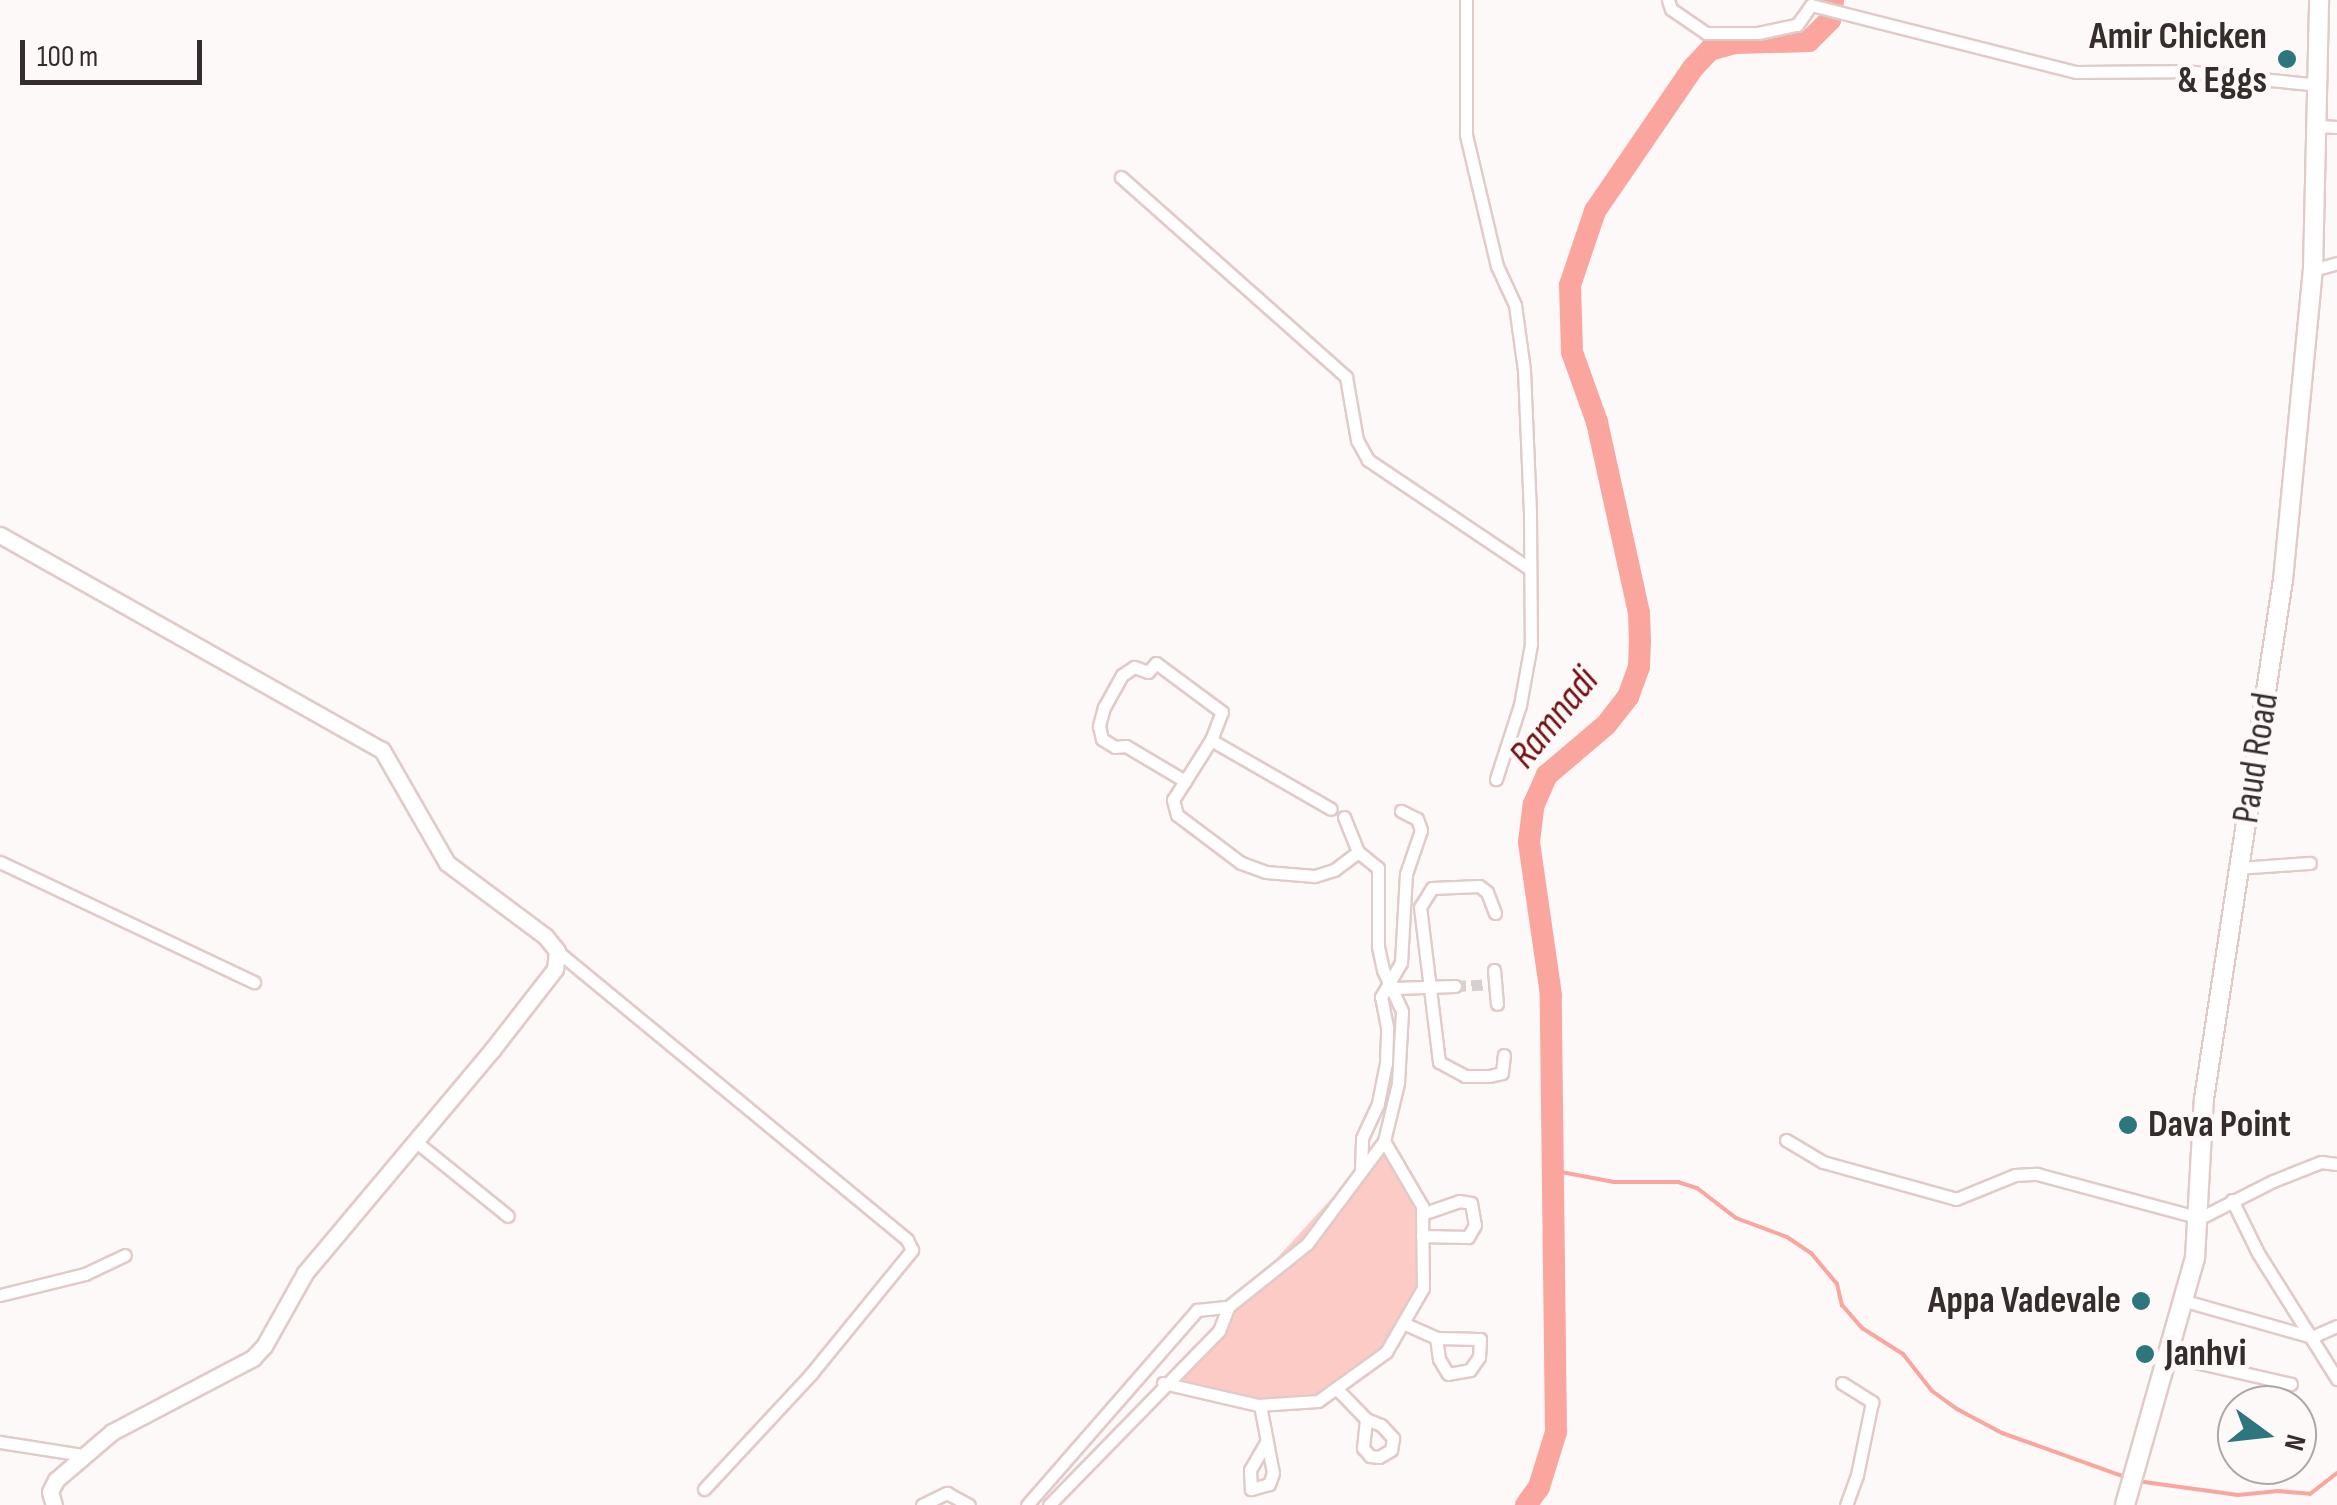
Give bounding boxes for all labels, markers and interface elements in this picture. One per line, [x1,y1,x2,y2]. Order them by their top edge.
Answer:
place label: Amir Chicken & Eggs [2089,14,2267,103]
scale bar [25,20,208,82]
text: 100 m [37,39,98,75]
marker: Amir Chicken & Eggs [2276,48,2298,70]
water label: Ramnadi [1499,658,1609,778]
street label: Paud Road [2223,690,2289,826]
place label: Dava Point [2148,1102,2291,1148]
marker: Dava Point [2117,1114,2139,1136]
place label: Appa Vadevale [1928,1278,2121,1324]
marker: Appa Vadevale [2130,1290,2152,1312]
place label: Janhvi [2165,1331,2246,1377]
marker: Janhvi [2134,1343,2156,1365]
north arrow [2217,1385,2317,1485]
text: N [2277,1431,2312,1454]

